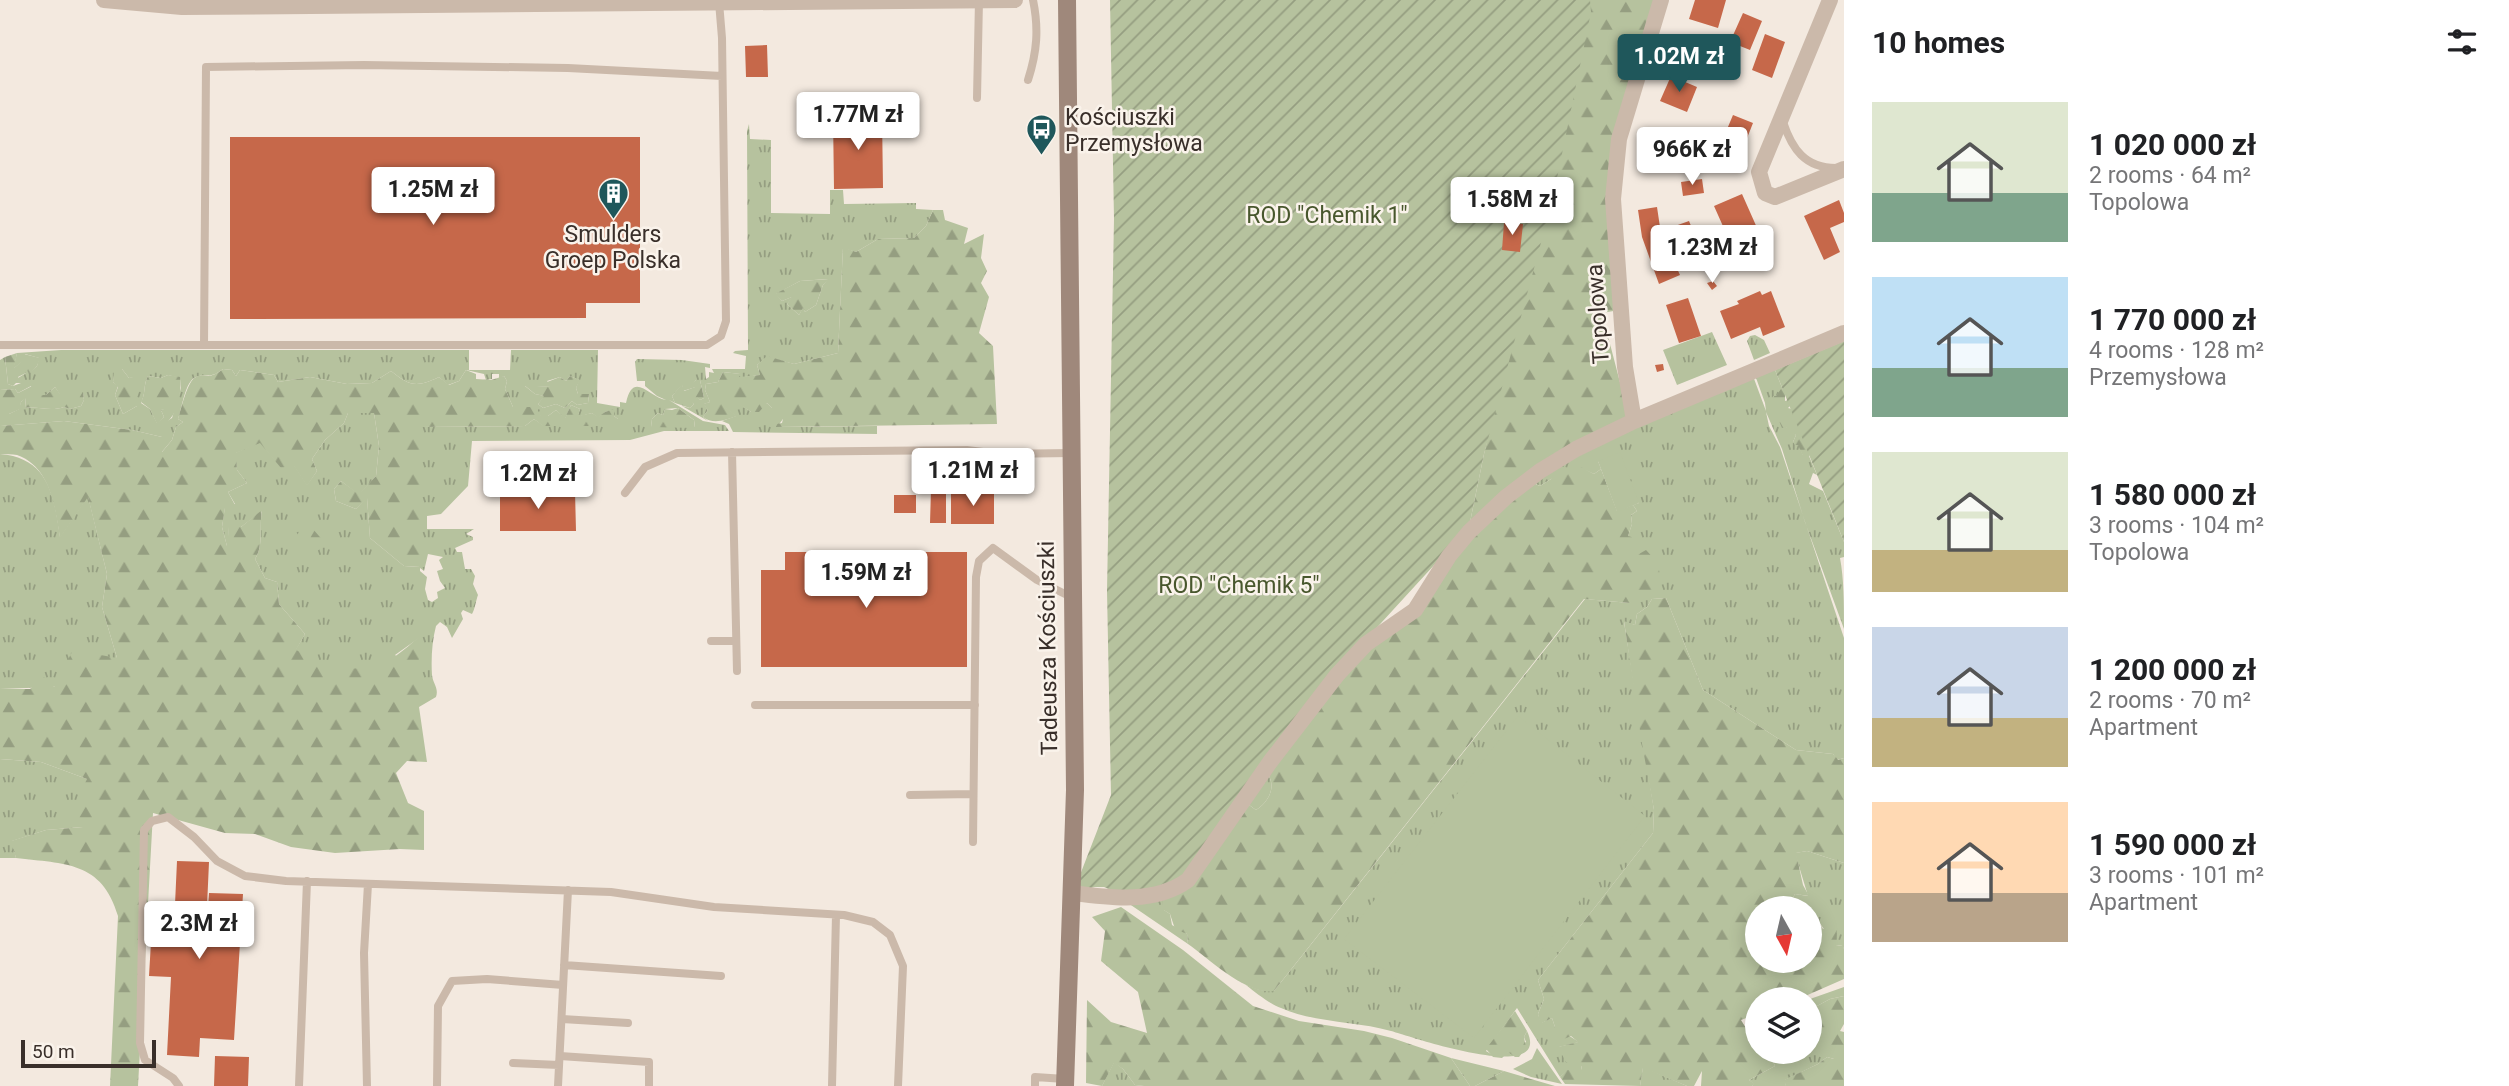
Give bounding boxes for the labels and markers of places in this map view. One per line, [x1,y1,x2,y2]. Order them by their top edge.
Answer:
pin: 1.02M zł [1607,34,1751,94]
pin: 1.77M zł [786,92,930,152]
place label: Kościuszki Przemysłowa [1065,104,1203,157]
bus stop icon: Kościuszki Przemysłowa [1025,113,1059,157]
pin: 966K zł [1627,128,1757,187]
pin: 1.25M zł [361,168,505,227]
building icon: Smulders Groep Polska [596,176,630,220]
pin: 1.58M zł [1440,177,1584,237]
place label: Smulders Groep Polska [545,221,681,274]
pin: 1.23M zł [1640,226,1784,285]
pin: 1.21M zł [901,448,1045,508]
pin: 1.2M zł [473,452,603,511]
pin: 1.59M zł [794,550,938,610]
pin: 2.3M zł [134,902,264,961]

